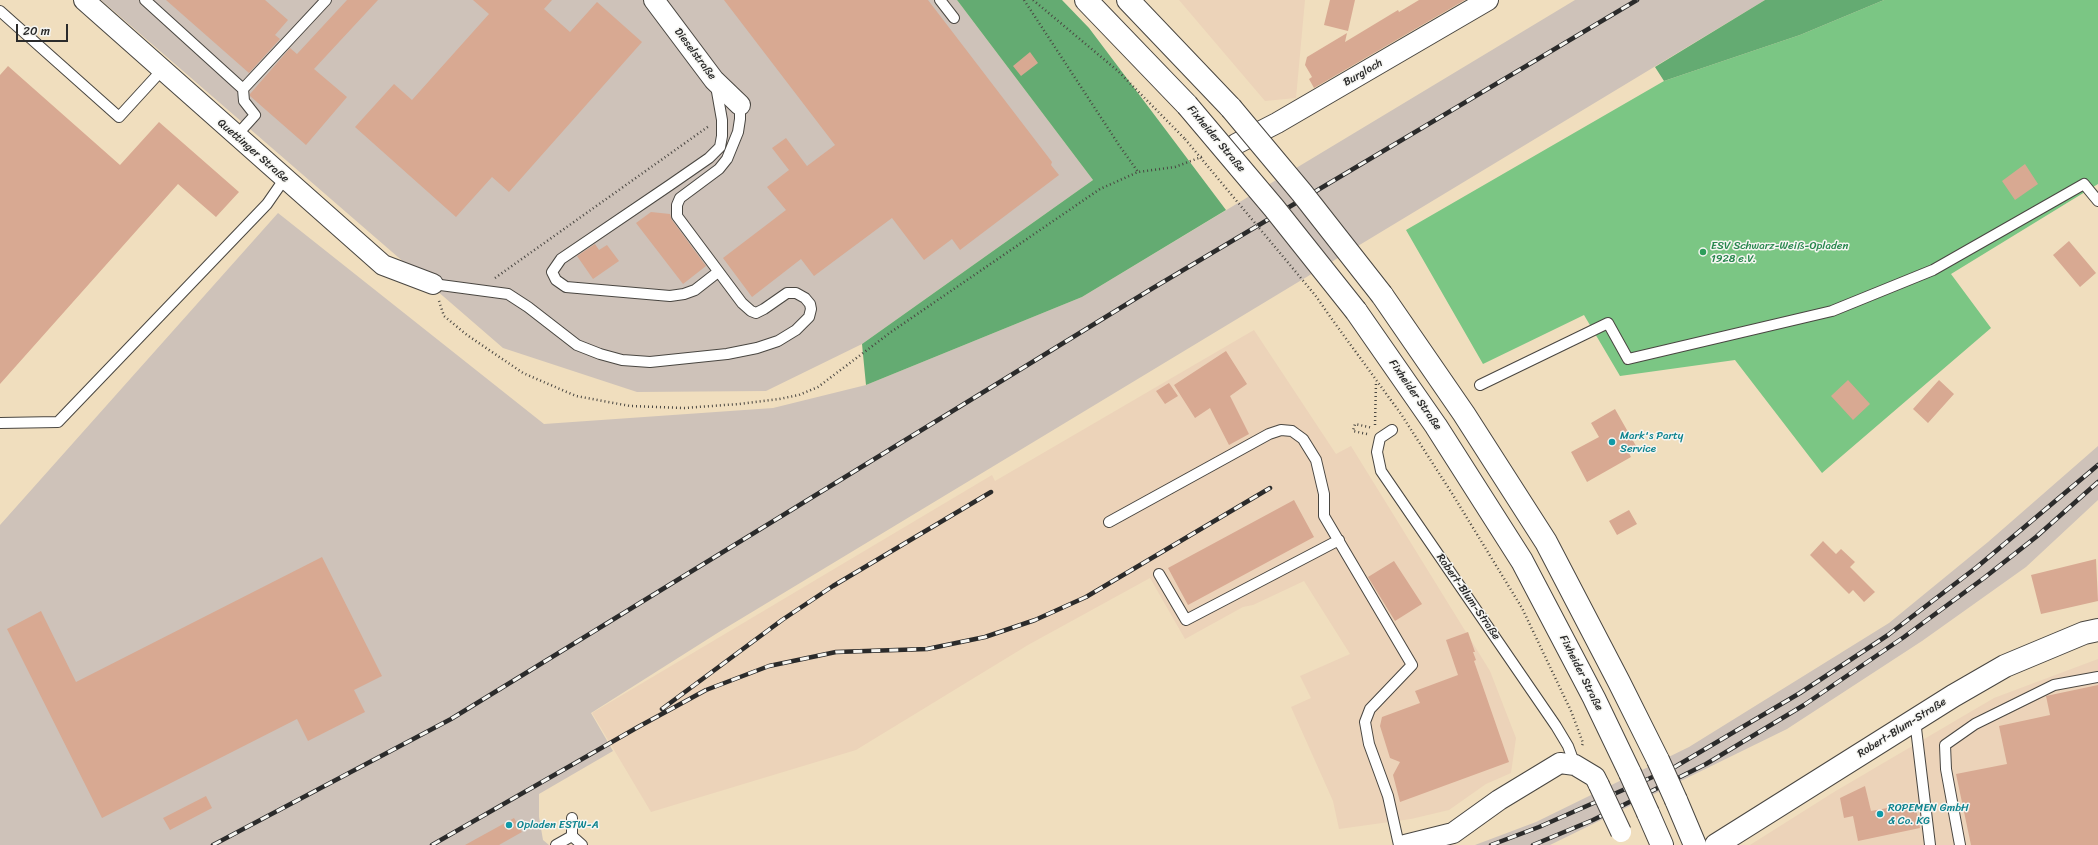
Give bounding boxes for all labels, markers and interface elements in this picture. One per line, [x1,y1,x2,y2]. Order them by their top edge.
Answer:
scale bar [18,16,70,42]
text: 20 m [23,20,50,42]
street label: Dieselstraße [671,26,719,82]
street label: Burgloch [1341,57,1385,89]
street label: Fixheider Straße [1184,103,1248,175]
street label: Quettinger Straße [215,116,291,186]
place label: ESV Schwarz-Weiß-Opladen 1928 e.V. [1711,239,1848,265]
marker: ESV Schwarz-Weiß-Opladen 1928 e.V. [1698,247,1708,257]
street label: Fixheider Straße [1386,357,1444,433]
place label: Mark's Party Service [1620,429,1683,455]
marker: Mark's Party Service [1607,437,1617,447]
street label: Robert-Blum-Straße [1433,551,1503,643]
street label: Fixheider Straße [1556,633,1606,713]
street label: Robert-Blum-Straße [1855,695,1949,761]
place label: ROPEMEN GmbH & Co. KG [1888,801,1969,827]
marker: ROPEMEN GmbH & Co. KG [1875,809,1885,819]
place label: Opladen ESTW-A [517,818,599,832]
marker: Opladen ESTW-A [504,820,514,830]

